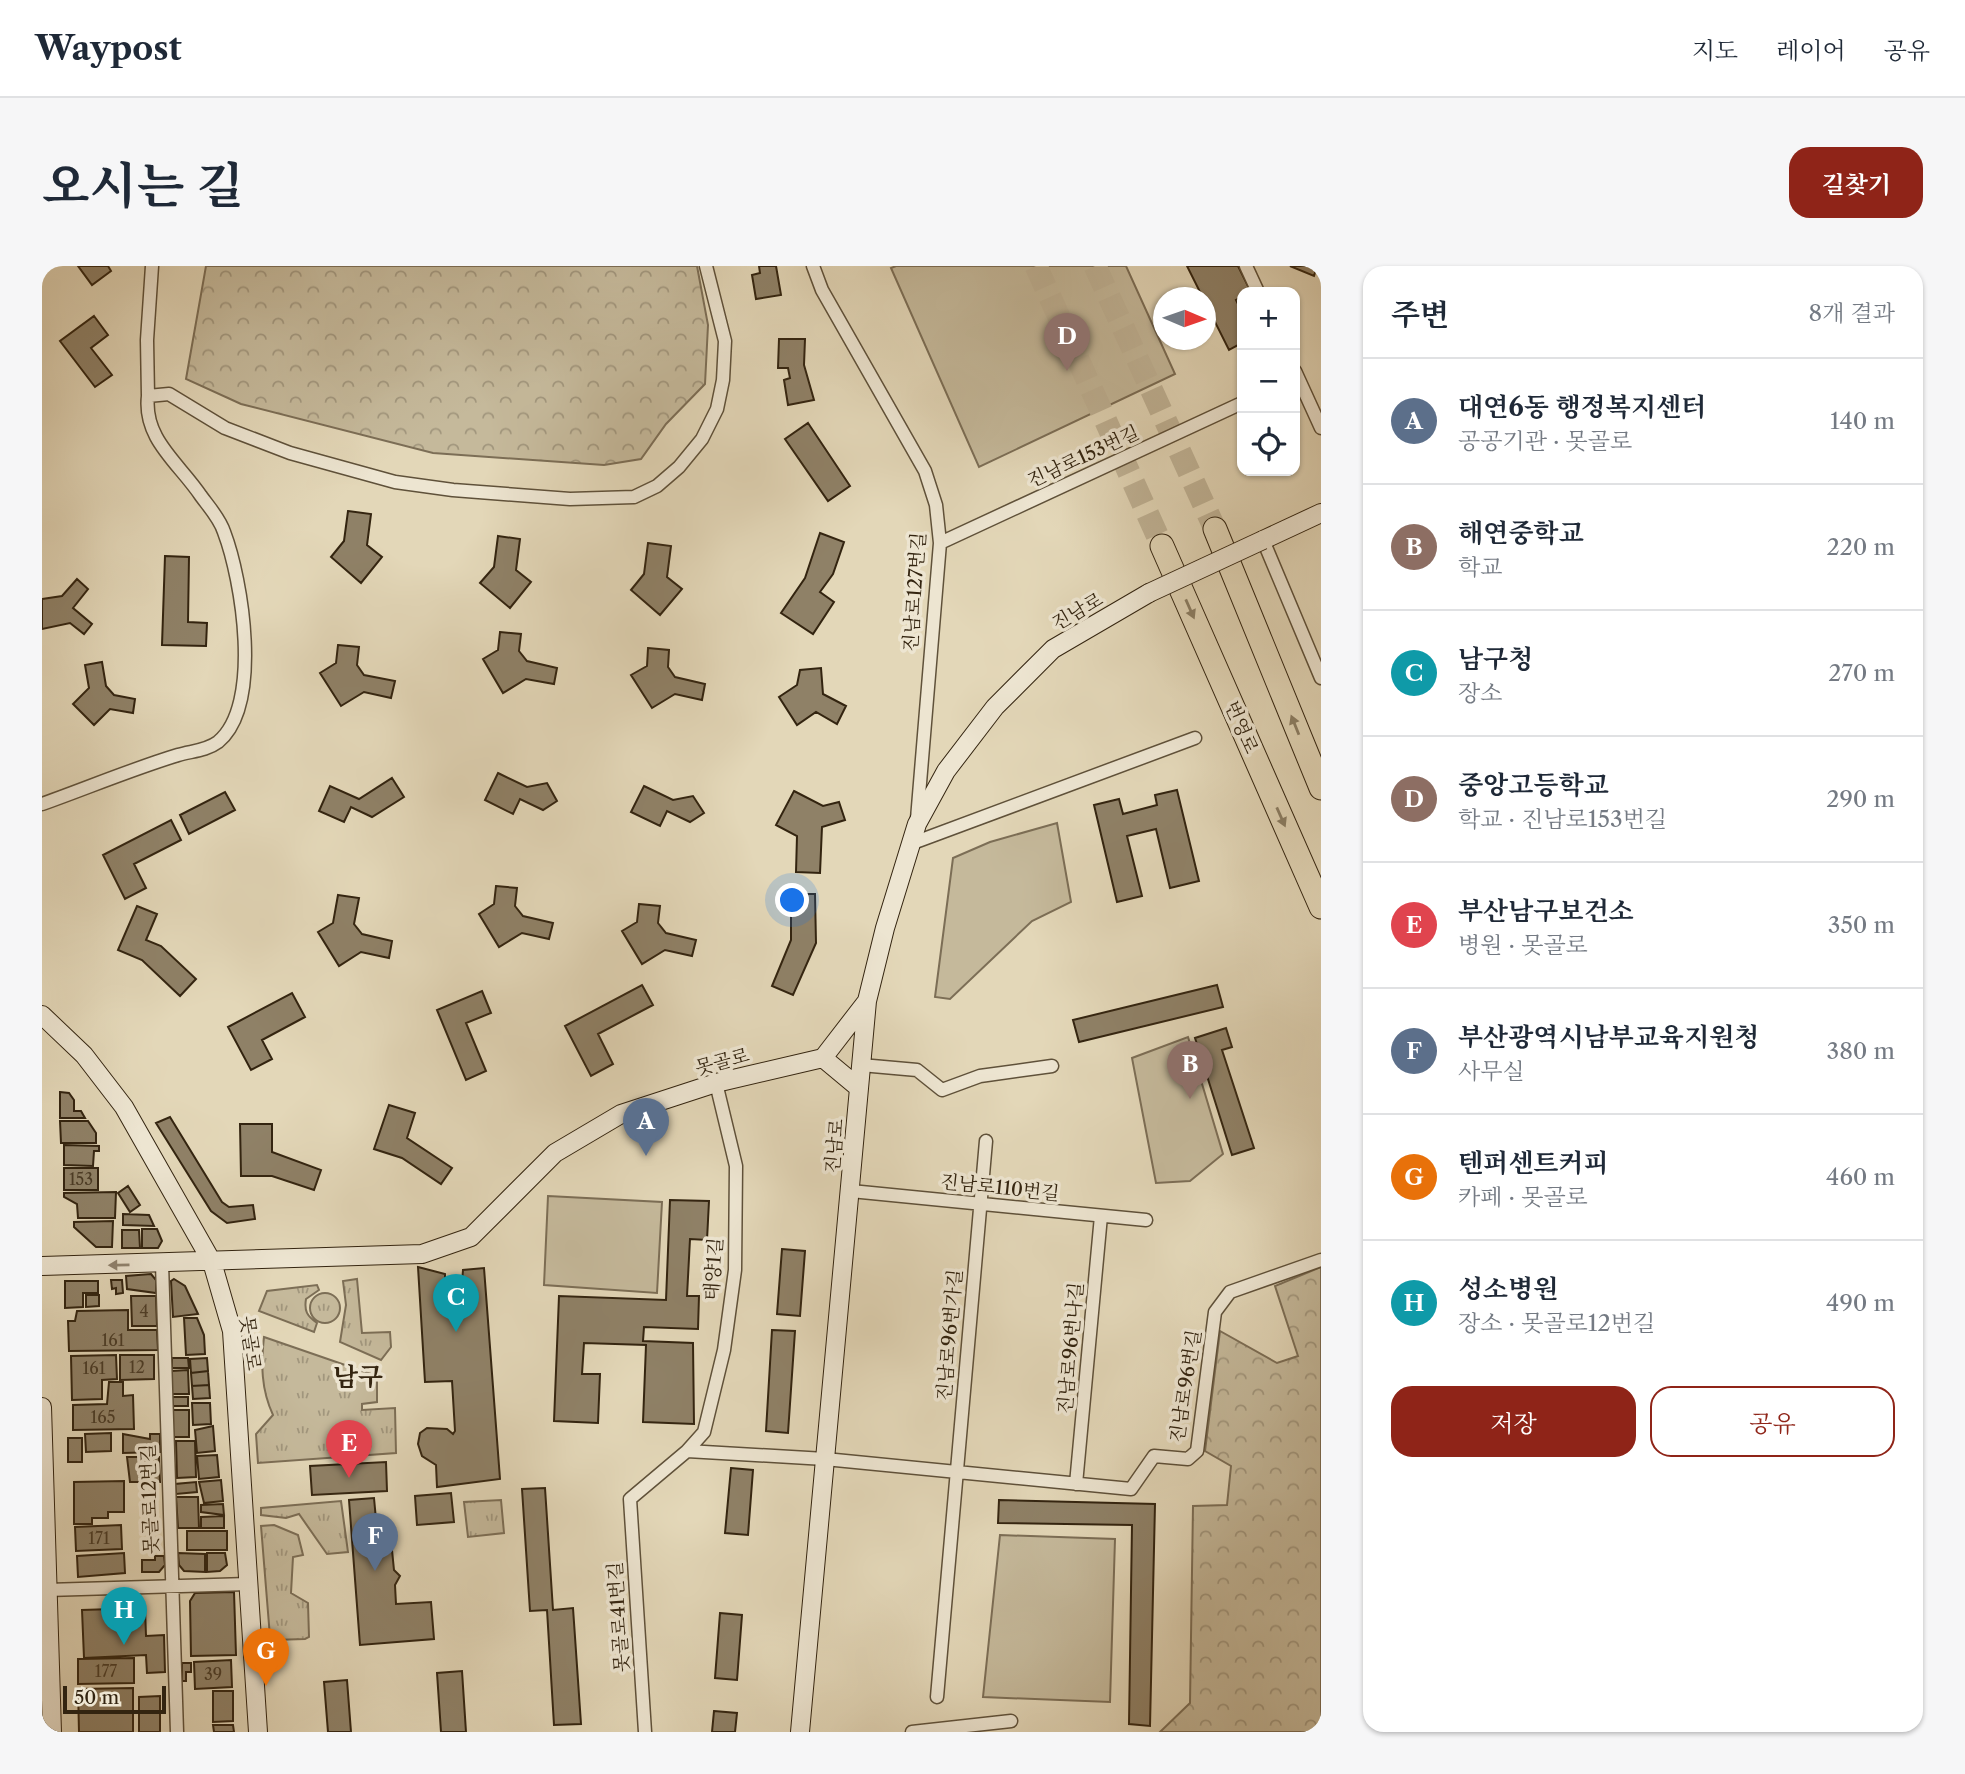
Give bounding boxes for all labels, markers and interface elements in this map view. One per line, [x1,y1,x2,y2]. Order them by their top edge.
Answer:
text: Waypost [35,28,182,69]
text: 지도 [1692,36,1738,65]
text: 레이어 [1776,36,1846,65]
text: 공유 [1884,36,1930,65]
button: 길찾기 [1789,147,1923,218]
text: 오시는 길 [42,155,244,216]
north arrow [1153,287,1216,350]
map controls [1237,287,1300,476]
button: + [1237,287,1300,350]
text: 주변 [1391,296,1449,333]
text: 8개 결과 [1809,299,1895,327]
pin: D [1044,313,1090,371]
button: − [1237,350,1300,413]
text: 대연6동 행정복지센터 [1458,391,1706,423]
text: A [1405,407,1423,435]
text: 140 m [1830,407,1895,435]
button: locate [1237,413,1300,476]
street label: 진남로153번길 [1024,421,1143,492]
text: 공공기관 · 못골로 [1458,427,1632,455]
text: 해연중학교 [1458,517,1584,549]
street label: 진남로127번길 [899,531,930,653]
text: B [1405,533,1423,561]
text: 220 m [1826,533,1895,561]
text: 학교 [1458,553,1502,581]
street label: 진남로 [1048,588,1107,635]
one-way arrow [1185,598,1196,619]
text: 남구청 [1458,643,1533,675]
text: C [1405,659,1423,687]
text: 270 m [1828,659,1895,687]
text: 장소 [1458,679,1502,707]
street label: 번영로 [1220,697,1263,757]
one-way arrow [1289,715,1300,736]
text: 중앙고등학교 [1458,769,1609,801]
text: D [1404,785,1424,813]
text: 290 m [1826,785,1895,813]
text: 학교 · 진남로153번길 [1458,805,1667,833]
one-way arrow [1275,807,1287,827]
your location [775,883,809,917]
text: 부산남구보건소 [1458,895,1634,927]
text: E [1406,911,1422,939]
text: 350 m [1828,911,1895,939]
text: 병원 · 못골로 [1458,931,1588,959]
text: 부산광역시남부교육지원청 [1458,1021,1759,1053]
text: F [1406,1037,1422,1065]
text: 380 m [1827,1037,1895,1065]
pin: B [1167,1041,1213,1099]
street label: 못골로 [693,1043,752,1080]
text: 사무실 [1458,1057,1525,1085]
pin: A [623,1098,669,1156]
street label: 진남로 [821,1118,848,1174]
text: 텐퍼센트커피 [1458,1147,1609,1179]
text: G [1404,1163,1424,1191]
text: 460 m [1826,1163,1895,1191]
house number: 153 [69,1169,93,1189]
street label: 진남로110번길 [939,1170,1061,1205]
text: 카페 · 못골로 [1458,1183,1588,1211]
street label: 태양1길 [700,1237,727,1301]
one-way arrow [108,1259,130,1271]
street label: 진남로96번가길 [932,1268,967,1402]
text: 성소병원 [1458,1273,1558,1305]
pin: C [433,1274,479,1332]
street label: 진남로96번나길 [1053,1281,1088,1415]
text: H [1404,1289,1425,1317]
text: 490 m [1826,1289,1895,1317]
house number: 4 [139,1301,149,1321]
text: 장소 · 못골로12번길 [1458,1309,1655,1337]
street label: 못골로 [235,1314,266,1372]
street label: 진남로96번길 [1165,1328,1206,1444]
house number: 161 [102,1330,125,1350]
house number: 12 [129,1357,145,1377]
house number: 161 [83,1358,106,1378]
district label: 남구 [333,1361,383,1393]
button: 저장 [1391,1386,1636,1457]
button: 공유 [1650,1386,1895,1457]
house number: 165 [91,1407,115,1427]
pin: E [326,1420,372,1478]
street label: 못골로12번길 [136,1443,163,1555]
pin: F [352,1513,398,1571]
house number: 171 [88,1528,110,1548]
street label: 못골로41번길 [603,1561,634,1673]
pin: H [101,1587,147,1645]
pin: G [243,1628,289,1686]
house number: 177 [95,1661,117,1681]
house number: 39 [204,1664,222,1684]
scale bar [63,1683,166,1715]
text: 50 m [74,1686,119,1709]

